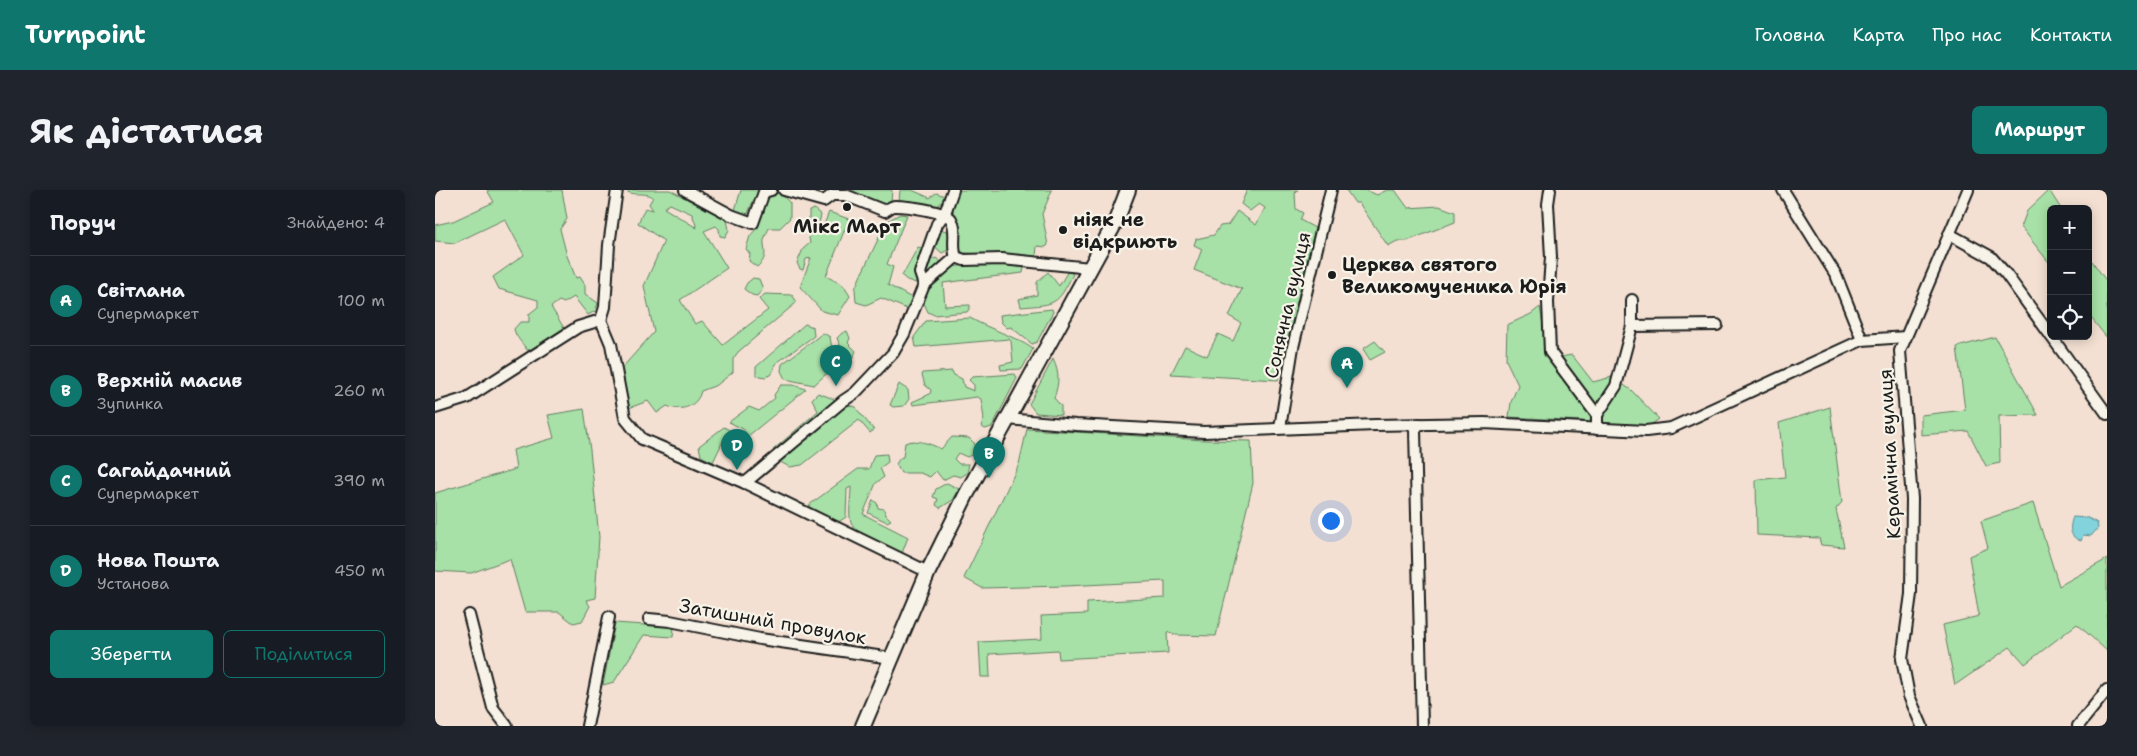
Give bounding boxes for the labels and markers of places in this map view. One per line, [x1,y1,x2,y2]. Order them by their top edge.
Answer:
marker: Мікс Март [841,201,853,213]
place label: ніяк не відкриють [1073,207,1177,254]
place label: Мікс Март [793,214,902,239]
marker: ніяк не відкриють [1057,224,1069,236]
place label: Церква святого Великомученика Юрія [1342,252,1567,299]
marker: Церква святого Великомученика Юрія [1326,269,1338,281]
pin: C [820,345,852,386]
pin: A [1331,347,1363,388]
pin: D [721,429,753,470]
pin: B [973,437,1005,478]

